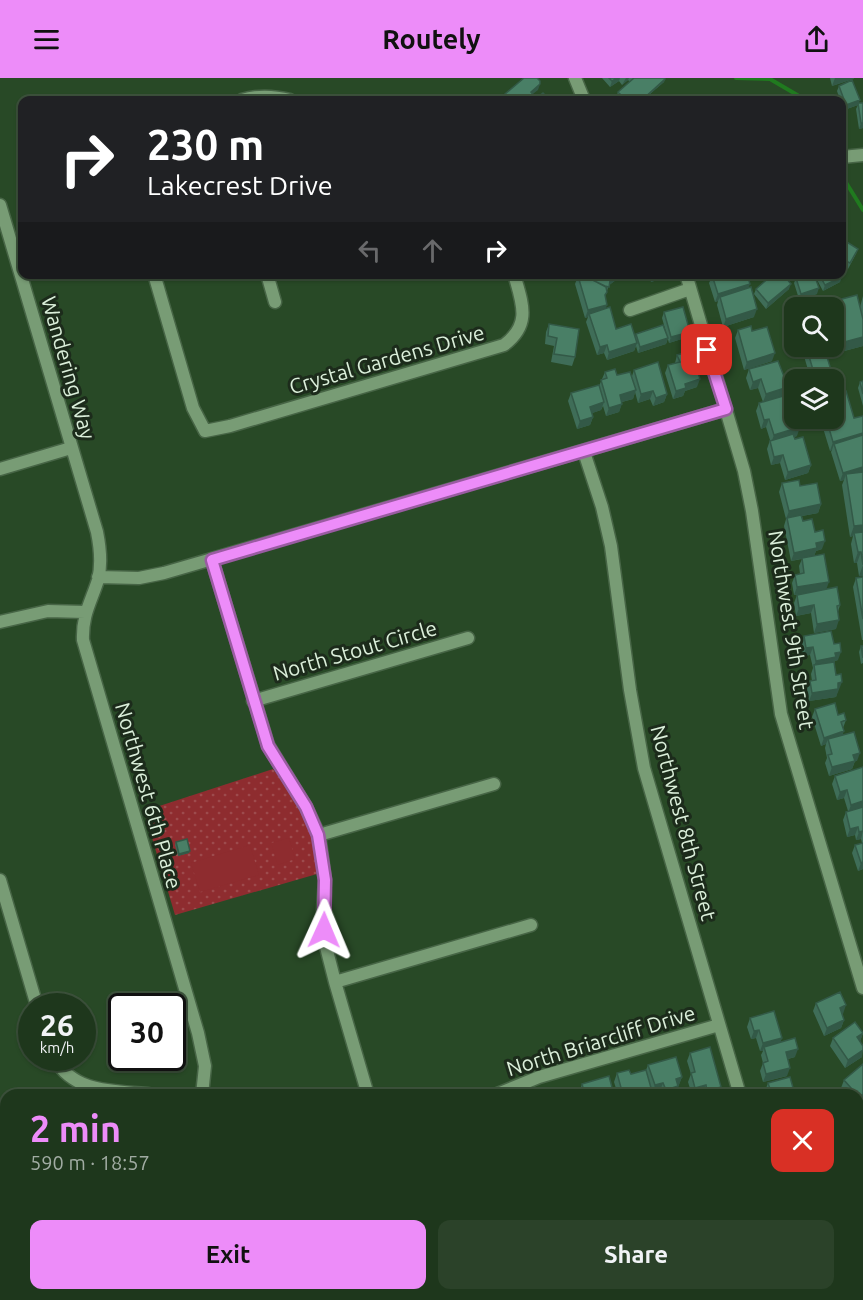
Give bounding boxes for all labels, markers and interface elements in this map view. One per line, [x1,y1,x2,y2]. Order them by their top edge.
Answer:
icon: menu [30,23,63,56]
icon: share [800,23,833,56]
text: Routely [382,24,481,54]
icon: right [48,120,126,198]
text: 230 m [147,121,264,168]
text: Lakecrest Drive [147,170,333,200]
icon: left [353,234,386,267]
icon: ahead [416,234,449,267]
icon: right [479,234,512,267]
street label: Wandering Way [37,294,101,442]
map controls [784,297,844,429]
button: search [784,297,844,357]
street label: Crystal Gardens Drive [286,320,487,398]
pin [681,324,732,375]
icon: arrive [690,333,723,366]
button: layers [784,369,844,429]
street label: Northwest 9th Street [764,529,820,731]
street label: North Stout Circle [270,615,440,685]
street label: Northwest 6th Place [111,700,187,892]
street label: Northwest 8th Street [646,723,722,923]
position arrow [292,898,356,962]
speed limit sign: 30 [108,993,186,1071]
street label: North Briarcliff Drive [503,1000,698,1080]
text: 26 [40,1008,74,1042]
text: km/h [40,1039,74,1056]
text: 2 min [30,1108,121,1149]
button: close [771,1109,834,1172]
text: 590 m · 18:57 [30,1151,150,1174]
button: Exit [30,1220,426,1289]
button: Share [438,1220,834,1289]

